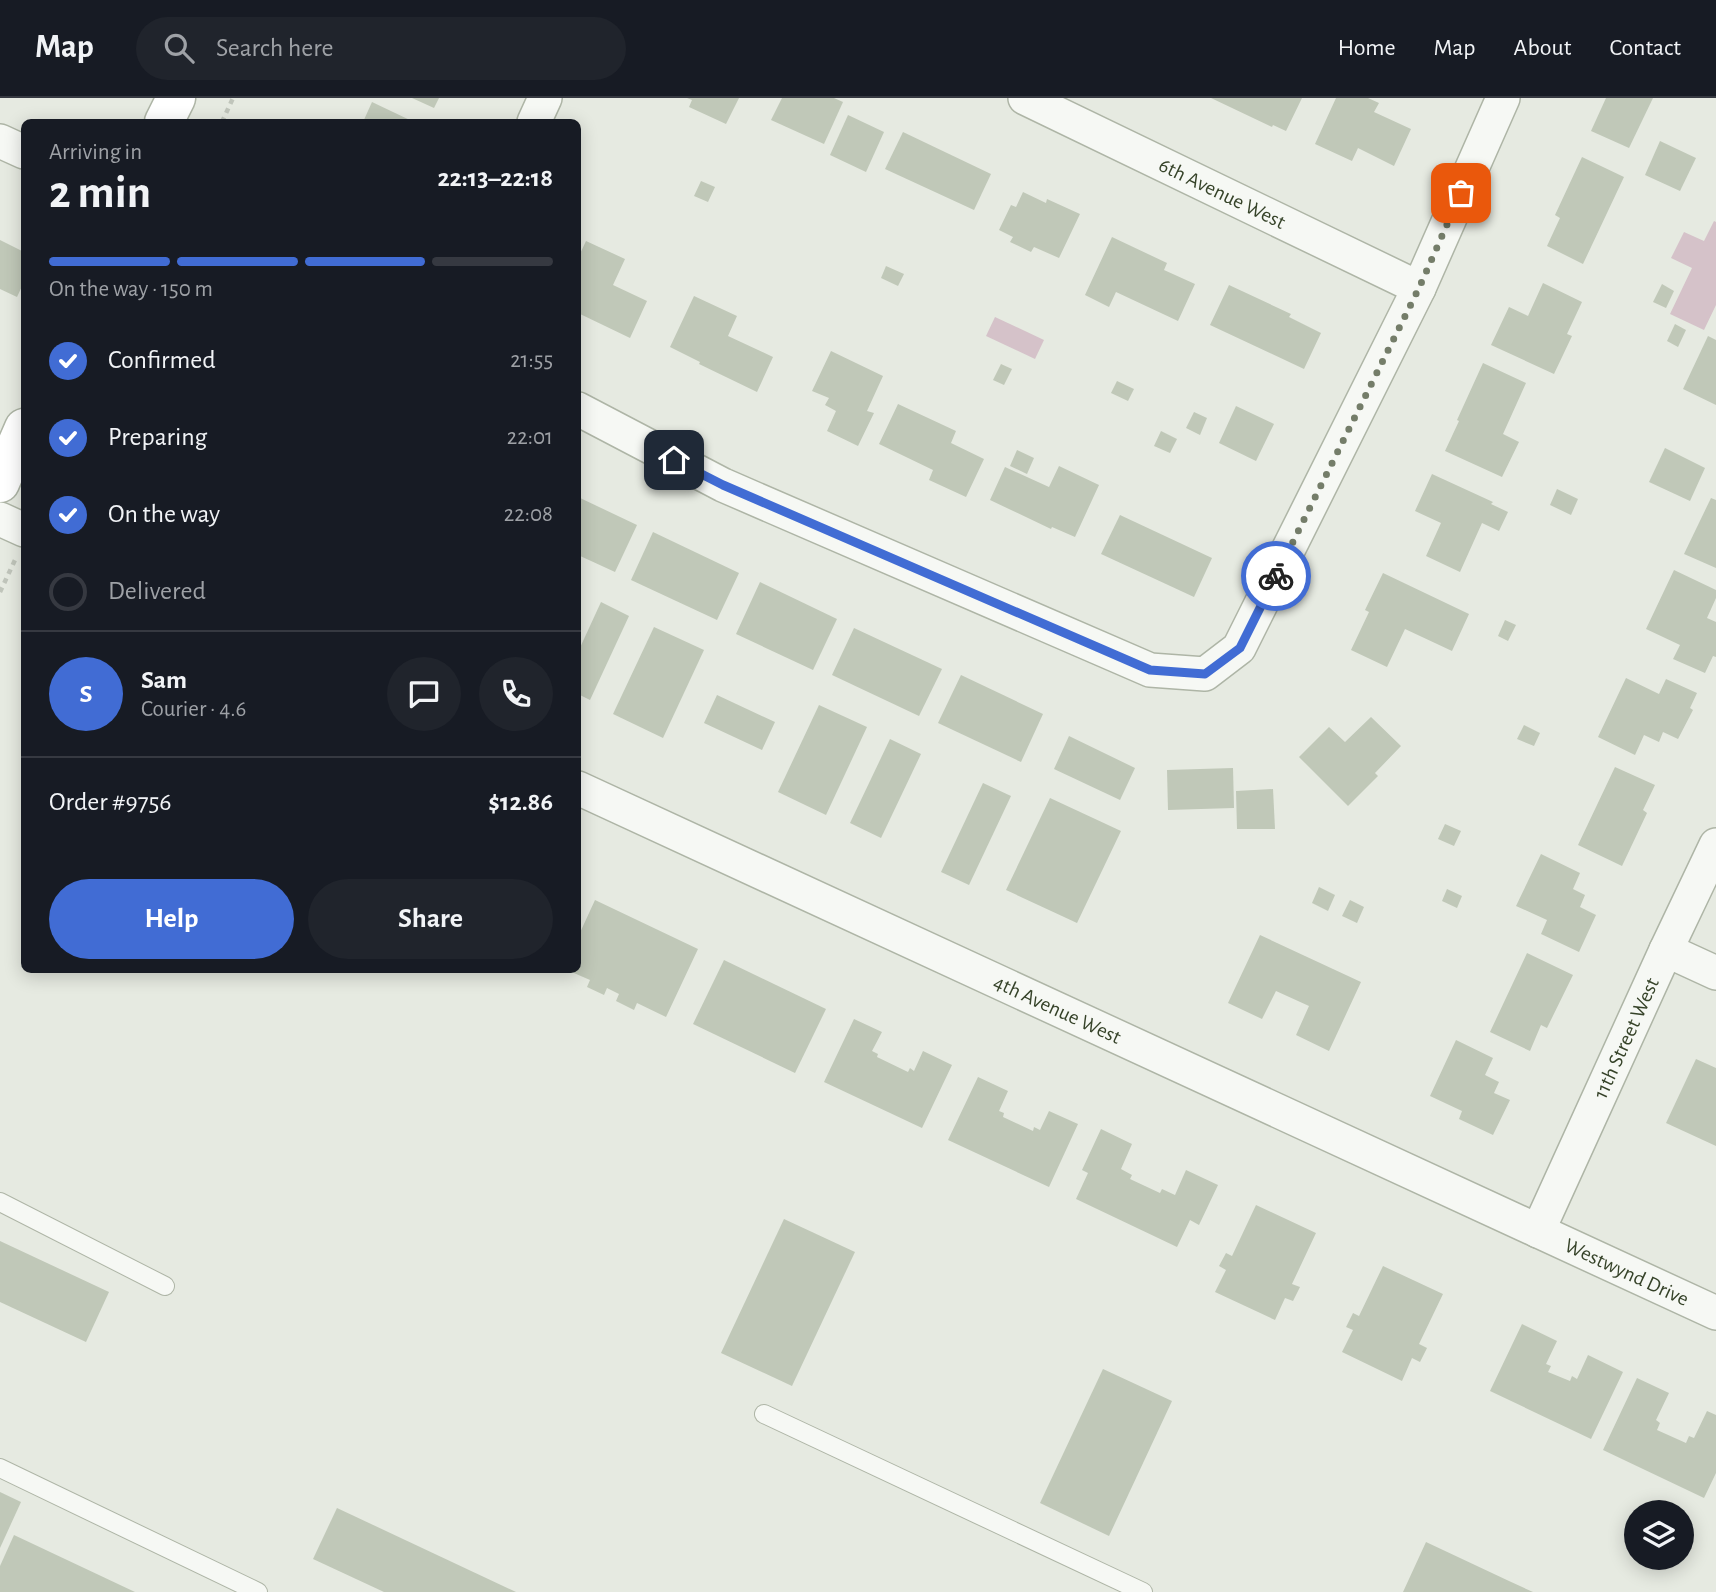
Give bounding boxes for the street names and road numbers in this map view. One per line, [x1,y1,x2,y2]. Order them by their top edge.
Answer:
street label: 6th Avenue West [1156,154,1289,233]
street label: 4th Avenue West [990,971,1125,1048]
street label: 11th Street West [1589,974,1663,1102]
street label: Westwynd Drive [1562,1234,1692,1309]

